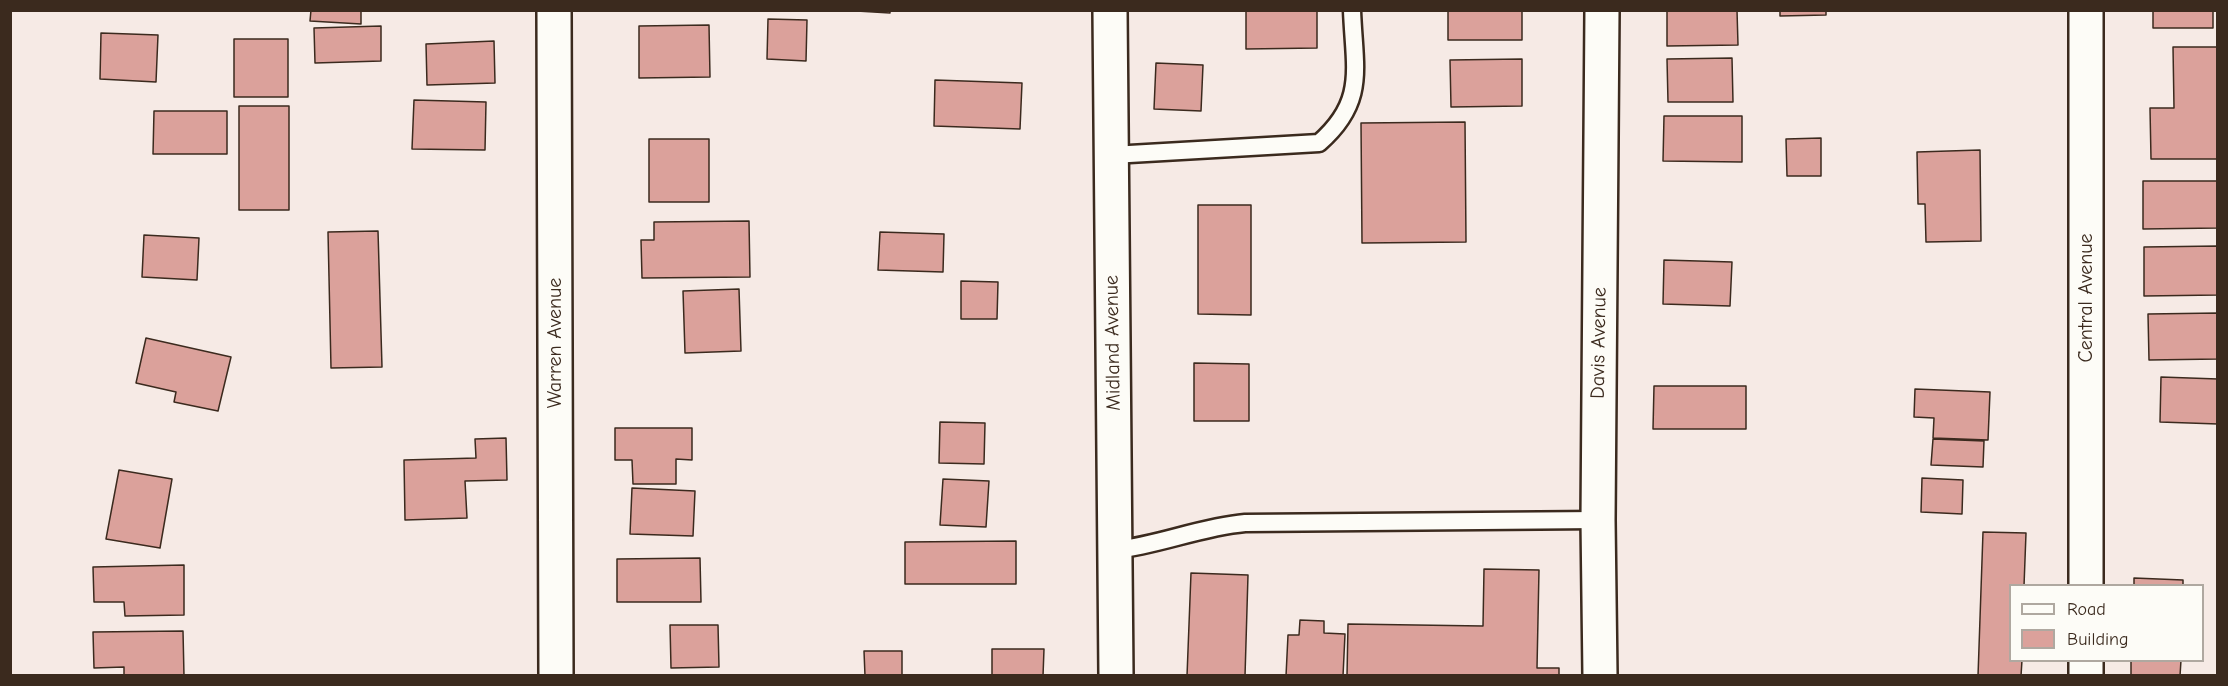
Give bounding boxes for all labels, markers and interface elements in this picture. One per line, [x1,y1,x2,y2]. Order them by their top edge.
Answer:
street label: Central Avenue [2074,234,2098,362]
street label: Midland Avenue [1100,275,1126,411]
street label: Warren Avenue [543,278,567,408]
street label: Davis Avenue [1586,287,1612,399]
legend [2009,584,2204,662]
text: Road [2067,599,2106,620]
text: Building [2067,629,2129,650]

